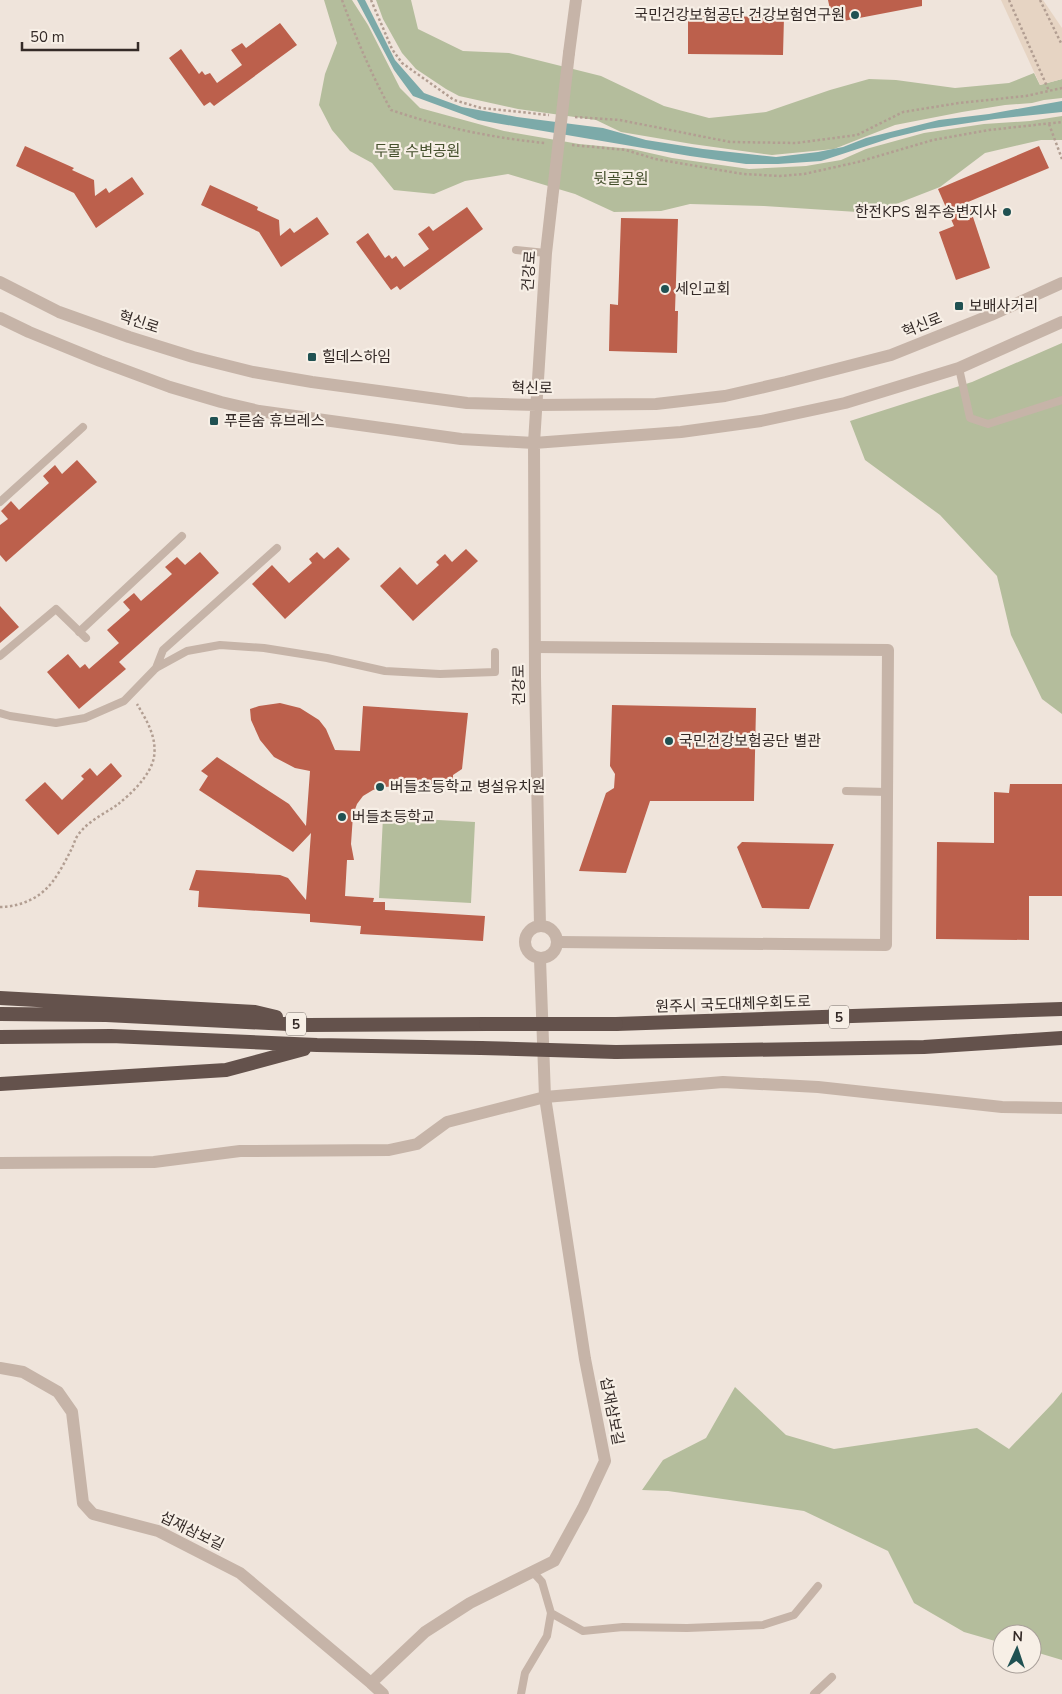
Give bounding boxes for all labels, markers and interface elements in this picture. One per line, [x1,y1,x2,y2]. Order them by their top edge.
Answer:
place label: 국민건강보험공단 건강보험연구원 [634,5,845,25]
marker: 국민건강보험공단 건강보험연구원 [849,9,861,21]
scale bar [22,20,139,52]
text: 50 m [30,27,65,47]
park label: 두물 수변공원 [374,141,460,161]
park label: 뒷골공원 [593,169,649,189]
place label: 한전KPS 원주송변지사 [855,202,997,222]
marker: 한전KPS 원주송변지사 [1001,206,1013,218]
street label: 건강로 [518,250,540,292]
place label: 세인교회 [675,279,730,299]
marker: 세인교회 [659,283,671,295]
place label: 보배사거리 [969,296,1038,316]
marker: 보배사거리 [953,300,965,312]
street label: 혁신로 [116,306,162,338]
street label: 혁신로 [899,308,945,342]
place label: 힐데스하임 [322,347,391,367]
marker: 힐데스하임 [306,351,318,363]
street label: 혁신로 [511,378,553,398]
place label: 푸른숨 휴브레스 [224,411,325,431]
marker: 푸른숨 휴브레스 [208,415,220,427]
street label: 건강로 [509,664,529,706]
place label: 국민건강보험공단 별관 [679,731,821,751]
marker: 국민건강보험공단 별관 [663,735,675,747]
place label: 버들초등학교 병설유치원 [390,777,546,797]
marker: 버들초등학교 병설유치원 [374,781,386,793]
place label: 버들초등학교 [352,807,435,827]
marker: 버들초등학교 [336,811,348,823]
street label: 원주시 국도대체우회도로 [655,991,811,1017]
road number: 5 [829,1006,849,1028]
road number: 5 [286,1012,306,1036]
street label: 섭재삼보길 [596,1375,628,1447]
street label: 섭재삼보길 [157,1507,227,1555]
north arrow [992,1624,1042,1674]
text: N [1012,1627,1023,1646]

